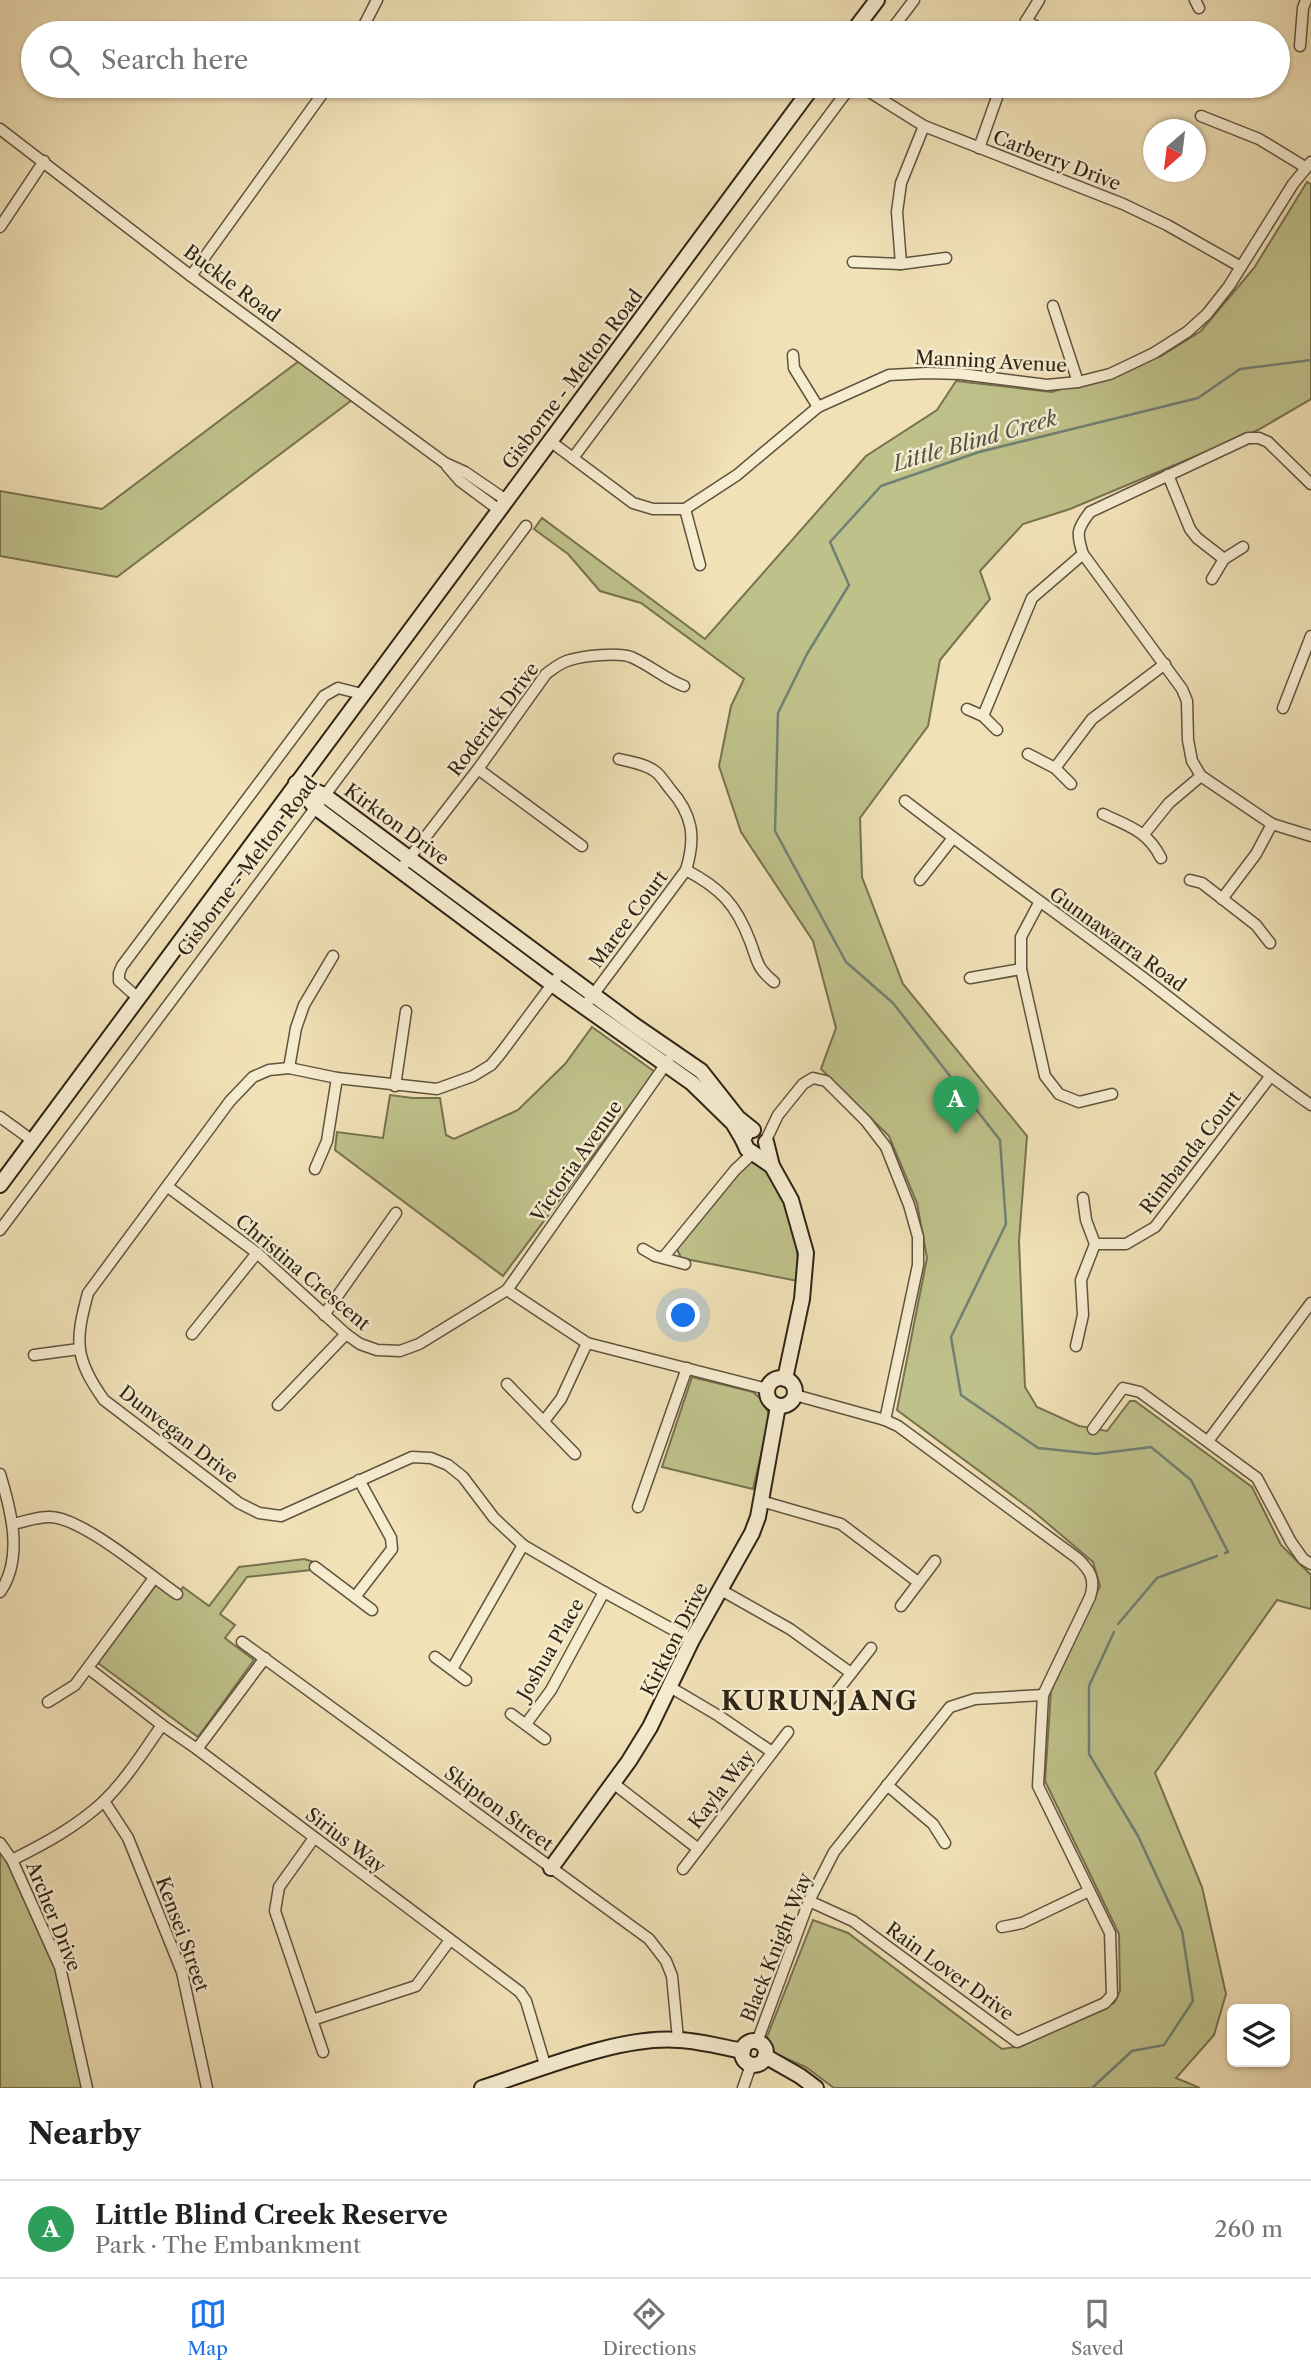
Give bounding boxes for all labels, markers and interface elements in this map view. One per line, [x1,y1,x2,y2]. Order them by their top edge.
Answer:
search box [21,21,1290,98]
icon: search [45,41,83,79]
text: Search here [101,44,248,76]
north arrow [1143,119,1206,182]
street label: Carberry Drive [990,126,1124,195]
street label: Buckle Road [179,240,285,327]
street label: Gisborne - Melton Road [497,285,648,474]
street label: Manning Avenue [914,346,1068,377]
water label: Little Blind Creek [888,405,1060,477]
street label: Roderick Drive [443,658,544,781]
street label: Gisborne - Melton Road [172,772,323,961]
street label: Kirkton Drive [340,779,454,870]
street label: Maree Court [584,866,673,972]
street label: Gunnawarra Road [1045,882,1191,997]
pin: A [933,1076,979,1134]
street label: Rimbanda Court [1135,1086,1246,1218]
street label: Victoria Avenue [525,1096,627,1227]
street label: Christina Crescent [231,1209,375,1335]
your location [666,1298,700,1332]
street label: Dunvegan Drive [114,1381,243,1488]
street label: Kirkton Drive [636,1579,713,1700]
street label: Joshua Place [511,1594,589,1707]
district label: KURUNJANG [721,1685,919,1717]
street label: Kayla Way [683,1745,760,1833]
street label: Skipton Street [440,1761,558,1856]
street label: Sirius Way [301,1803,391,1878]
street label: Archer Drive [21,1857,86,1974]
street label: Black Knight Way [736,1869,817,2025]
street label: Kensei Street [151,1874,214,1995]
street label: Rain Lover Drive [881,1917,1018,2026]
map controls [1227,2004,1290,2067]
button: layers [1227,2004,1290,2067]
text: Nearby [28,2115,141,2152]
text: Little Blind Creek Reserve [95,2199,448,2231]
text: A [42,2215,60,2243]
text: 260 m [1214,2215,1283,2243]
text: Park · The Embankment [95,2231,361,2259]
tab: Map [187,2295,228,2360]
tab: Directions [603,2295,696,2360]
tab: Saved [1071,2295,1124,2360]

